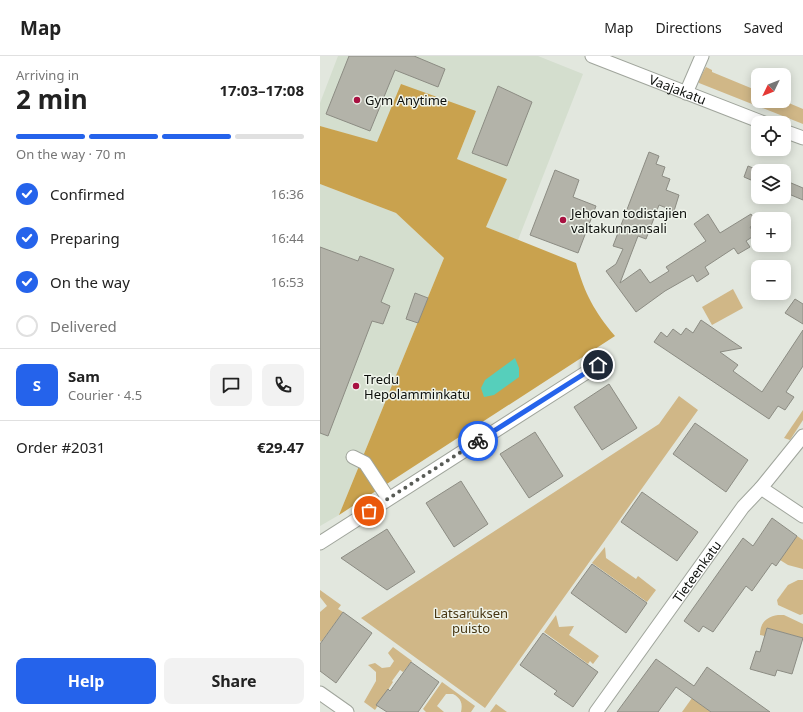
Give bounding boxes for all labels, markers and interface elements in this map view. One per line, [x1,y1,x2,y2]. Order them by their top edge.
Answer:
text: Map [20,15,61,41]
text: Map [604,18,633,37]
text: Directions [655,18,722,37]
text: Saved [744,18,783,37]
text: Arriving in [16,66,79,84]
north arrow [751,68,791,108]
map controls [751,68,791,300]
street label: Vaajakatu [647,70,709,109]
text: 17:03–17:08 [219,80,304,100]
text: 2 min [16,81,88,117]
place label: Gym Anytime [365,91,447,109]
marker: Gym Anytime [352,95,362,105]
button: locate [751,116,791,156]
text: On the way · 70 m [16,145,126,163]
button: layers [751,164,791,204]
icon: check [16,183,38,205]
text: Confirmed [50,184,125,204]
text: 16:36 [271,185,304,203]
place label: Jehovan todistajien valtakunnansali [569,204,687,237]
button: + [751,212,791,252]
marker: Jehovan todistajien valtakunnansali [558,215,568,225]
icon: check [16,227,38,249]
text: Preparing [50,228,120,248]
text: 16:44 [271,229,304,247]
button: − [751,260,791,300]
icon: check [16,271,38,293]
text: On the way [50,272,130,292]
text: 16:53 [271,273,304,291]
text: Delivered [50,316,117,336]
pin [581,348,615,382]
icon: home [587,354,609,376]
button: chat [210,364,252,406]
button: phone [262,364,304,406]
text: Sam [68,366,100,386]
place label: Tredu Hepolamminkatu [364,370,470,403]
text: S [33,375,41,395]
marker: Tredu Hepolamminkatu [351,381,361,391]
text: Courier · 4.5 [68,386,142,404]
courier [458,421,498,461]
icon: bike [467,430,489,452]
text: Order #2031 [16,437,105,457]
text: €29.47 [257,437,304,457]
pin [352,494,386,528]
icon: bag [358,500,380,522]
street label: Tieteenkatu [668,537,725,606]
park label: Latsaruksen puisto [434,604,508,637]
button: Help [16,658,156,704]
button: Share [164,658,304,704]

